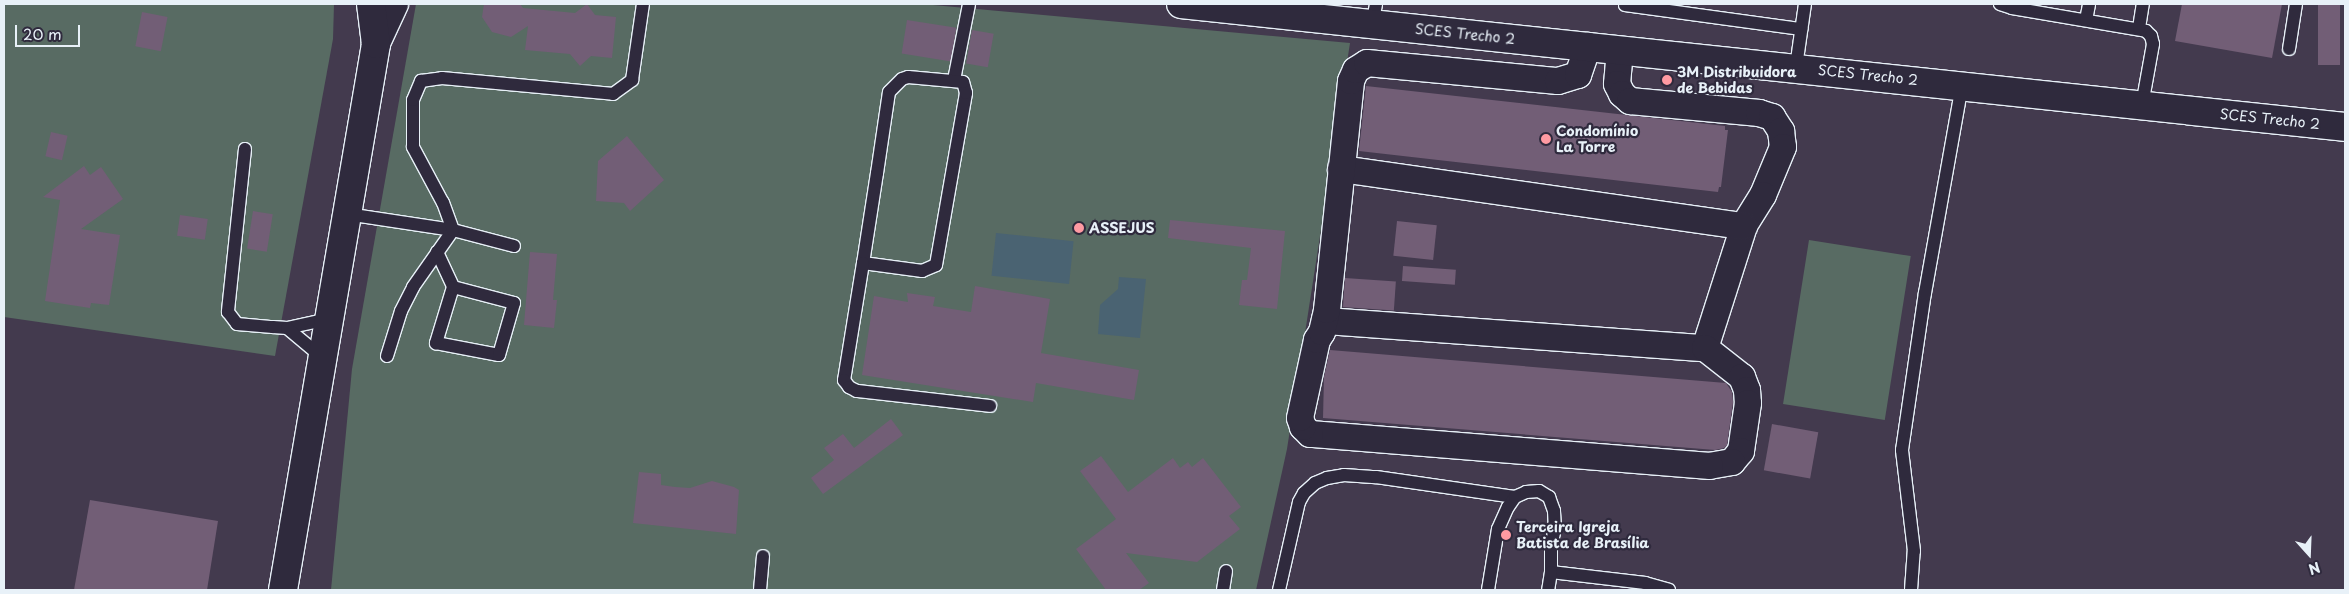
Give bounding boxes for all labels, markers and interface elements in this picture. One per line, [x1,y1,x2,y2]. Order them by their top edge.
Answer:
scale bar [18,15,82,47]
street label: SCES Trecho 2 [1414,20,1516,48]
text: 20 m [23,22,62,45]
street label: SCES Trecho 2 [1817,61,1919,89]
place label: 3M Distribuidora de Bebidas [1677,64,1798,96]
marker: 3M Distribuidora de Bebidas [1661,74,1673,86]
street label: SCES Trecho 2 [2219,105,2321,133]
place label: Condomínio La Torre [1556,123,1638,156]
marker: Condomínio La Torre [1540,133,1552,145]
place label: ASSEJUS [1089,220,1155,236]
marker: ASSEJUS [1073,222,1085,234]
place label: Terceira Igreja Batista de Brasília [1516,519,1650,552]
marker: Terceira Igreja Batista de Brasília [1500,529,1512,541]
north arrow [2284,529,2334,579]
text: N [2305,557,2323,580]

